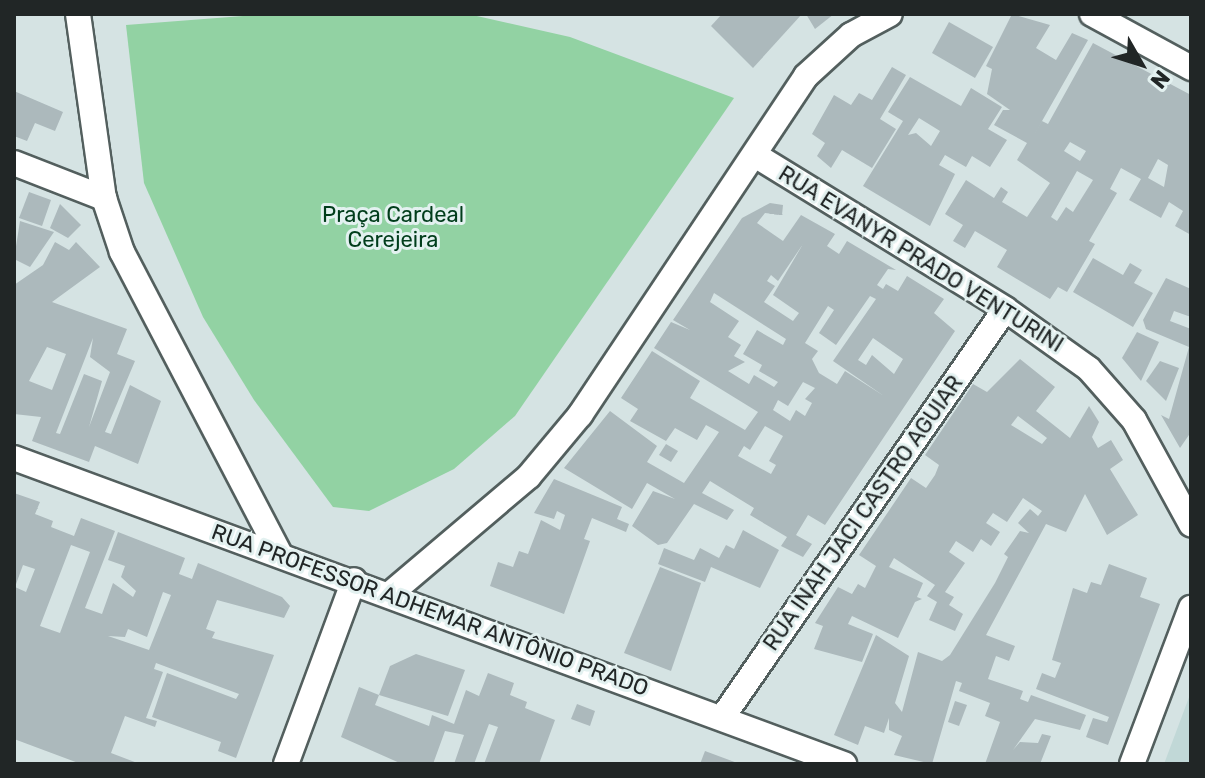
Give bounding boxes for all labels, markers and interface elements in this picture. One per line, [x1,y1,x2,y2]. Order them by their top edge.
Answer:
north arrow [1101,24,1181,104]
text: N [1145,65,1176,94]
street label: RUA EVANYR PRADO VENTURINI [773,160,1069,358]
park label: Praça Cardeal Cerejeira [322,201,464,252]
street label: RUA INAH JACI CASTRO AGUIAR [757,370,969,656]
street label: RUA PROFESSOR ADHEMAR ANTÔNIO PRADO [207,518,653,702]

